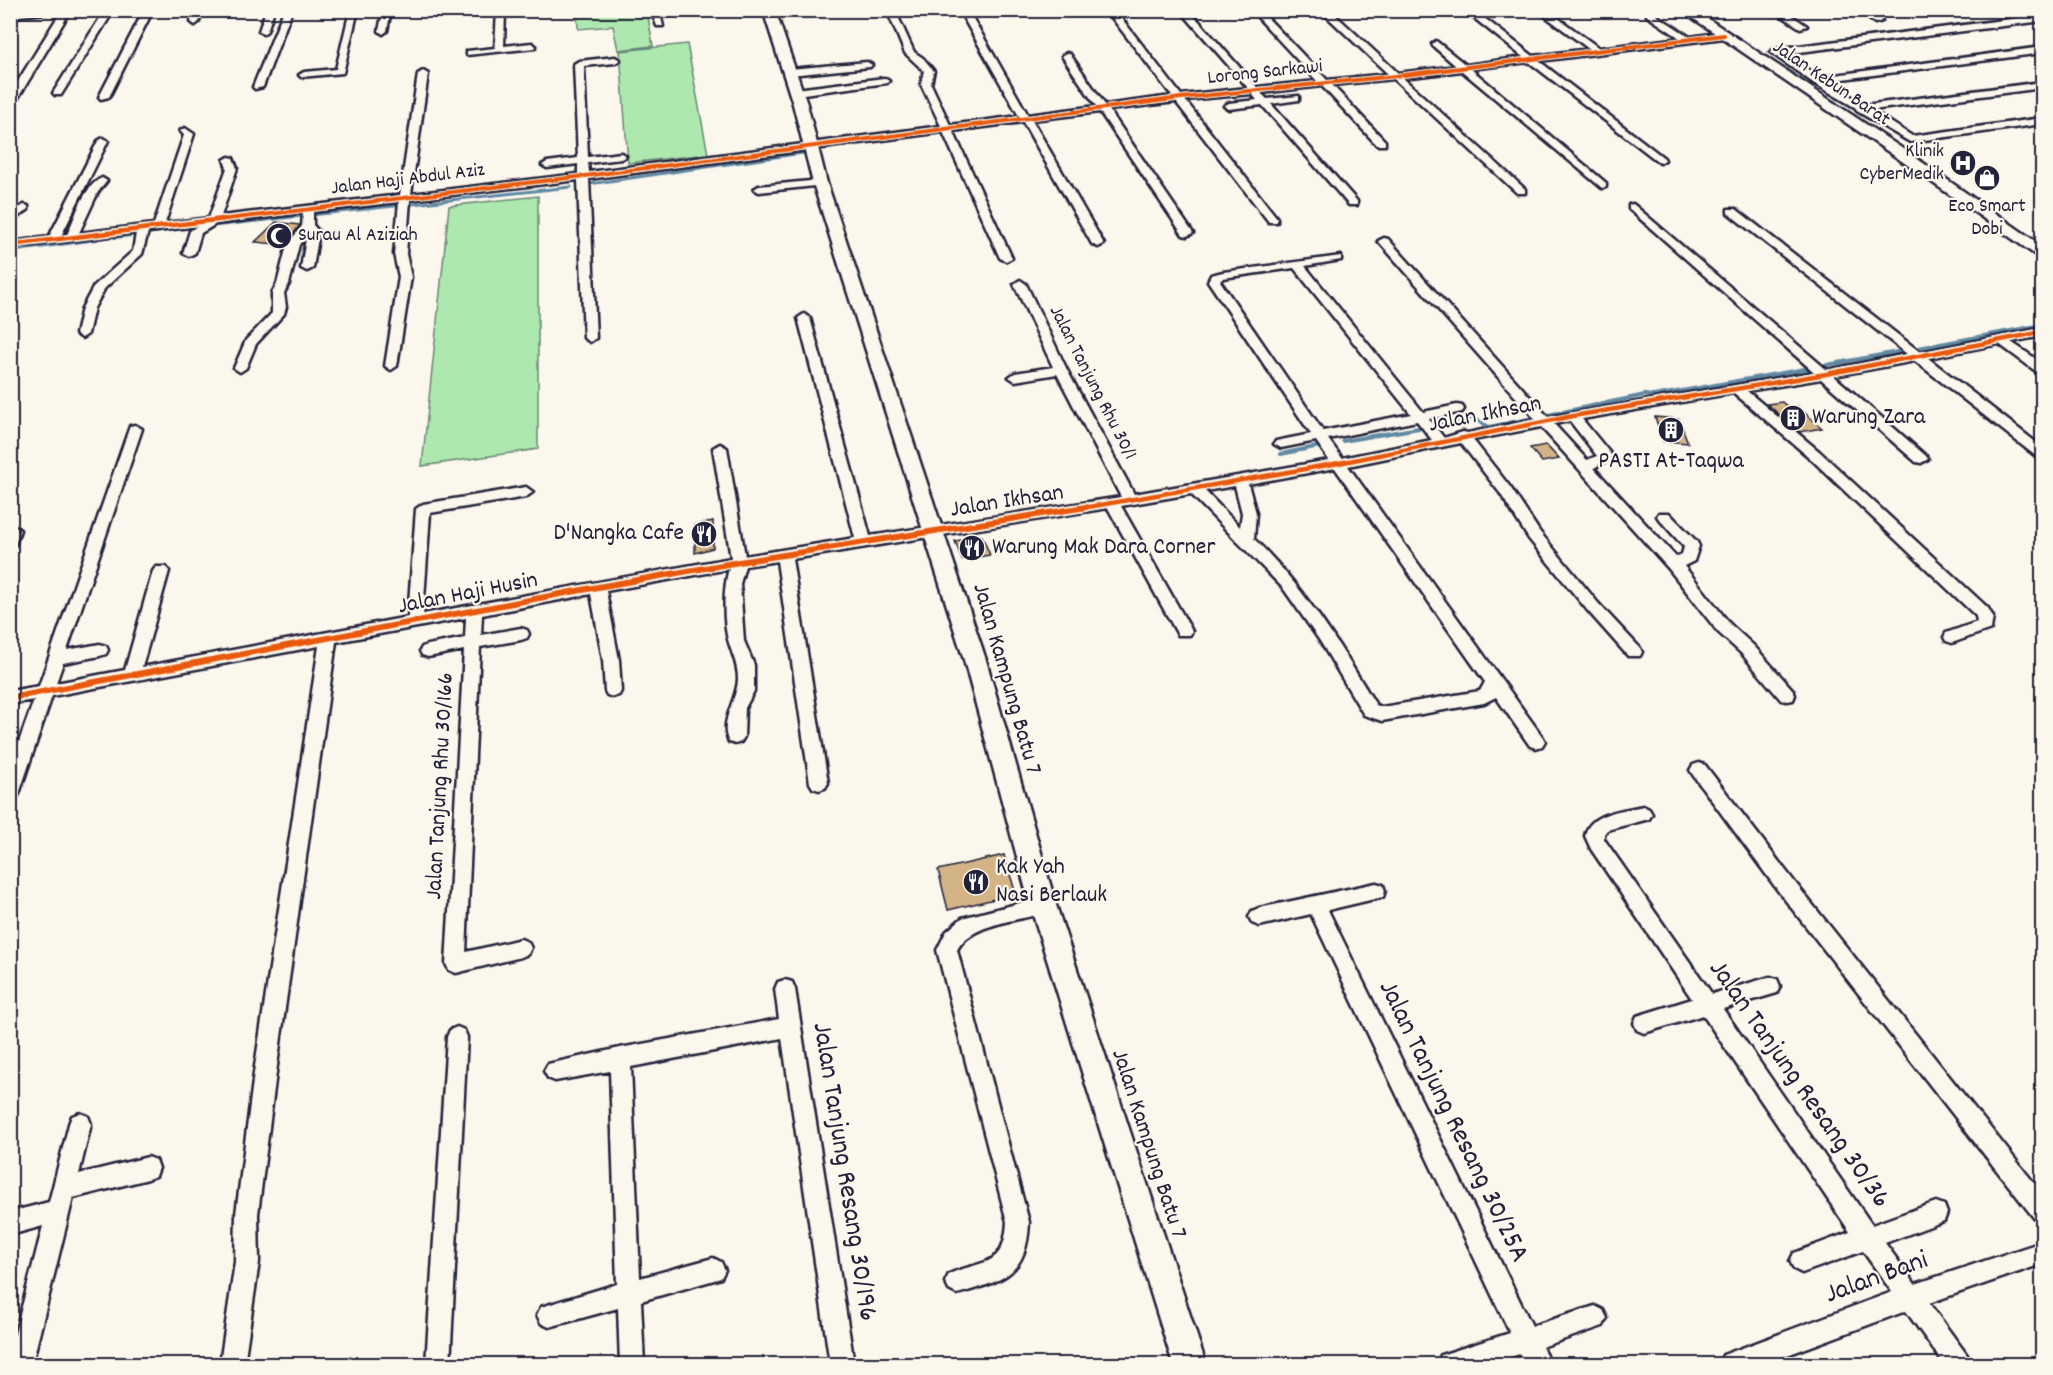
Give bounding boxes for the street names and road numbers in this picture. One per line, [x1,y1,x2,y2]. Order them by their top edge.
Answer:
street label: Jalan Kebun Barat [1766,34,1896,134]
street label: Lorong Sarkawi [1206,53,1324,93]
street label: Jalan Haji Abdul Aziz [330,157,487,203]
street label: Jalan Tanjung Rhu 30/1 [1041,301,1143,465]
street label: Jalan Ikhsan [1426,387,1544,443]
street label: Jalan Ikhsan [948,476,1066,528]
street label: Jalan Haji Husin [395,564,541,624]
street label: Jalan Kampung Batu 7 [962,579,1050,779]
street label: Jalan Tanjung Rhu 30/166 [418,672,464,900]
street label: Jalan Tanjung Resang 30/36 [1697,953,1899,1217]
street label: Jalan Tanjung Resang 30/25A [1366,974,1538,1270]
street label: Jalan Tanjung Resang 30/196 [800,1020,886,1324]
street label: Jalan Kampung Batu 7 [1101,1045,1195,1243]
street label: Jalan Bani [1820,1242,1934,1316]

